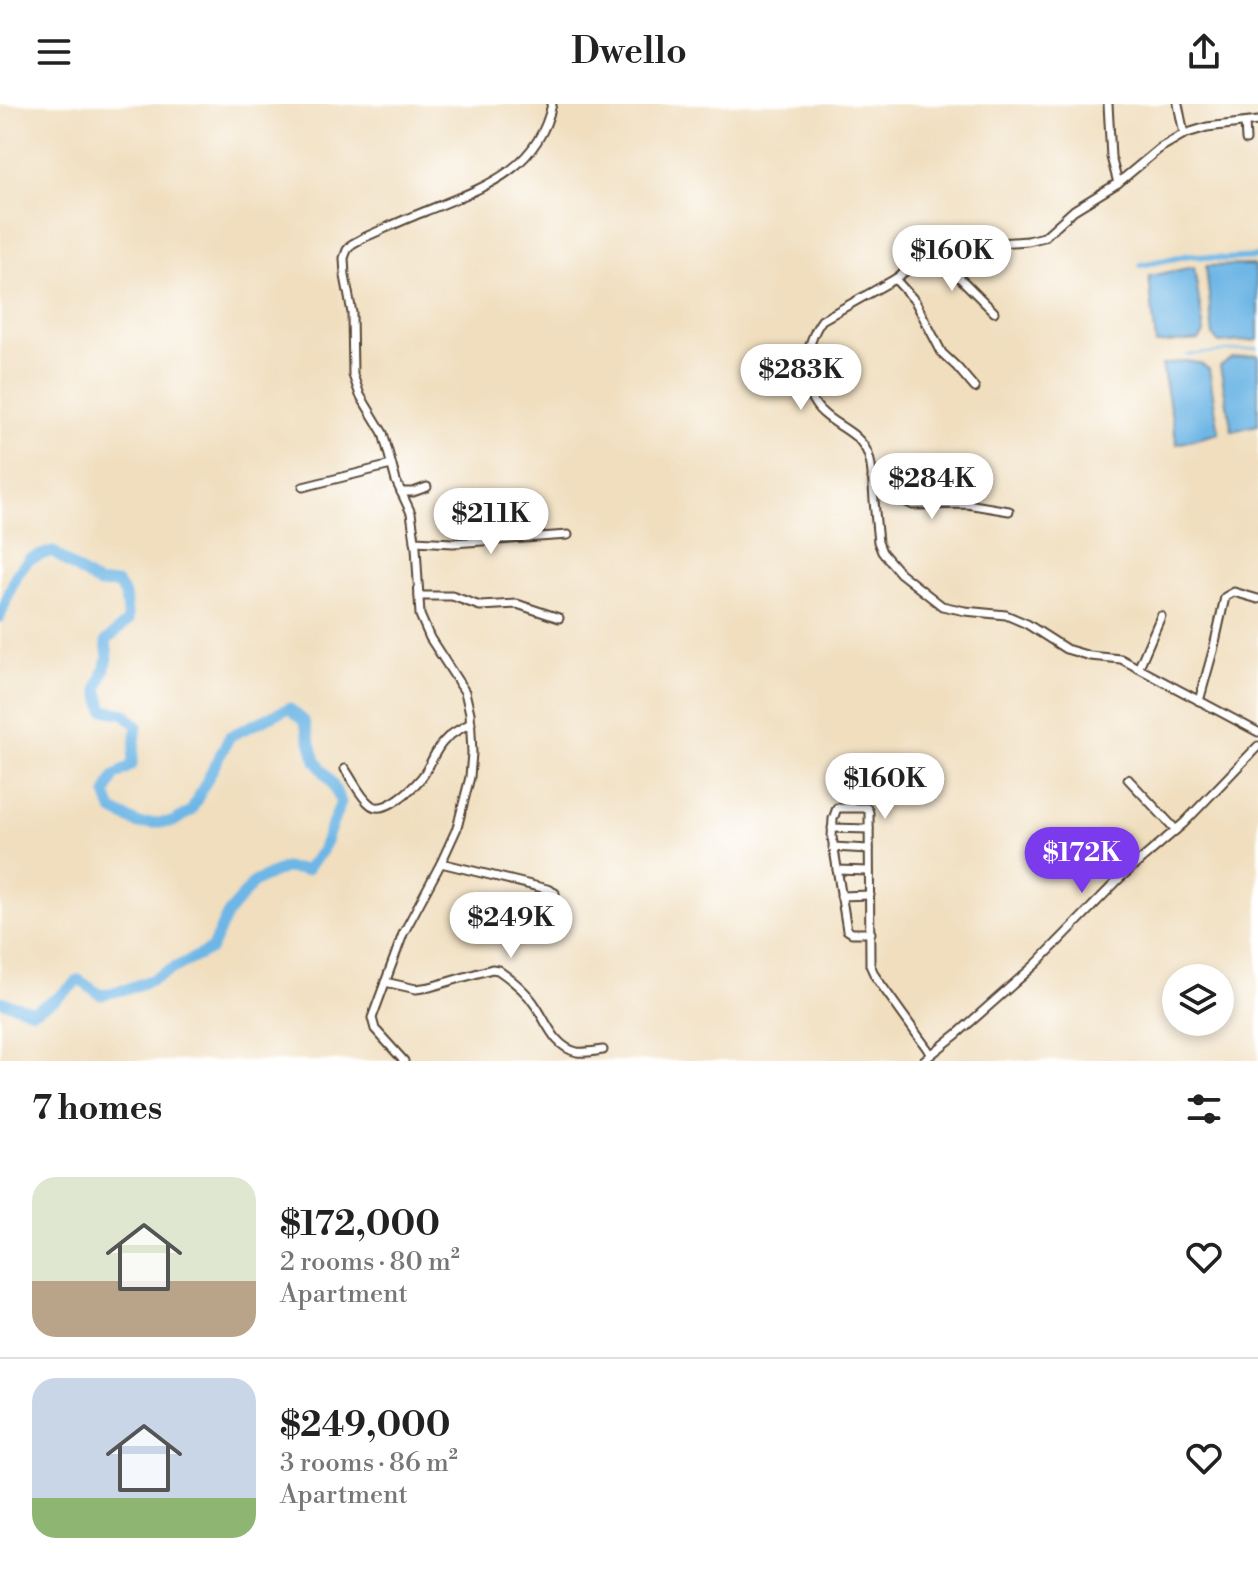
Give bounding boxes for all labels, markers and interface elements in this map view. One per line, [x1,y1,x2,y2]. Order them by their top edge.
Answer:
icon: menu [32,30,76,74]
text: Dwello [571,30,687,75]
icon: share [1182,30,1226,74]
pin: $160K [896,225,1008,293]
text: $160K [910,235,994,267]
pin: $283K [745,344,857,412]
text: $283K [759,354,844,386]
pin: $284K [876,453,988,521]
text: $284K [888,463,976,495]
pin: $211K [435,488,547,556]
text: $211K [452,498,530,530]
pin: $160K [829,753,941,821]
text: $160K [843,763,927,795]
pin: $172K [1026,827,1138,895]
text: $172K [1043,837,1121,869]
pin: $249K [455,892,567,960]
text: $249K [468,902,554,934]
map controls [1162,964,1234,1036]
button: layers [1162,964,1234,1036]
icon: filters [1182,1087,1226,1131]
text: 7 homes [32,1088,162,1130]
text: $172,000 [280,1204,440,1246]
icon: home [96,1209,192,1305]
icon: heart [1182,1235,1226,1279]
text: 2 rooms · 80 m² [280,1246,460,1278]
text: Apartment [280,1278,408,1310]
text: $249,000 [280,1405,451,1447]
icon: home [96,1410,192,1506]
icon: heart [1182,1436,1226,1480]
text: 3 rooms · 86 m² [280,1447,458,1479]
text: Apartment [280,1479,408,1511]

